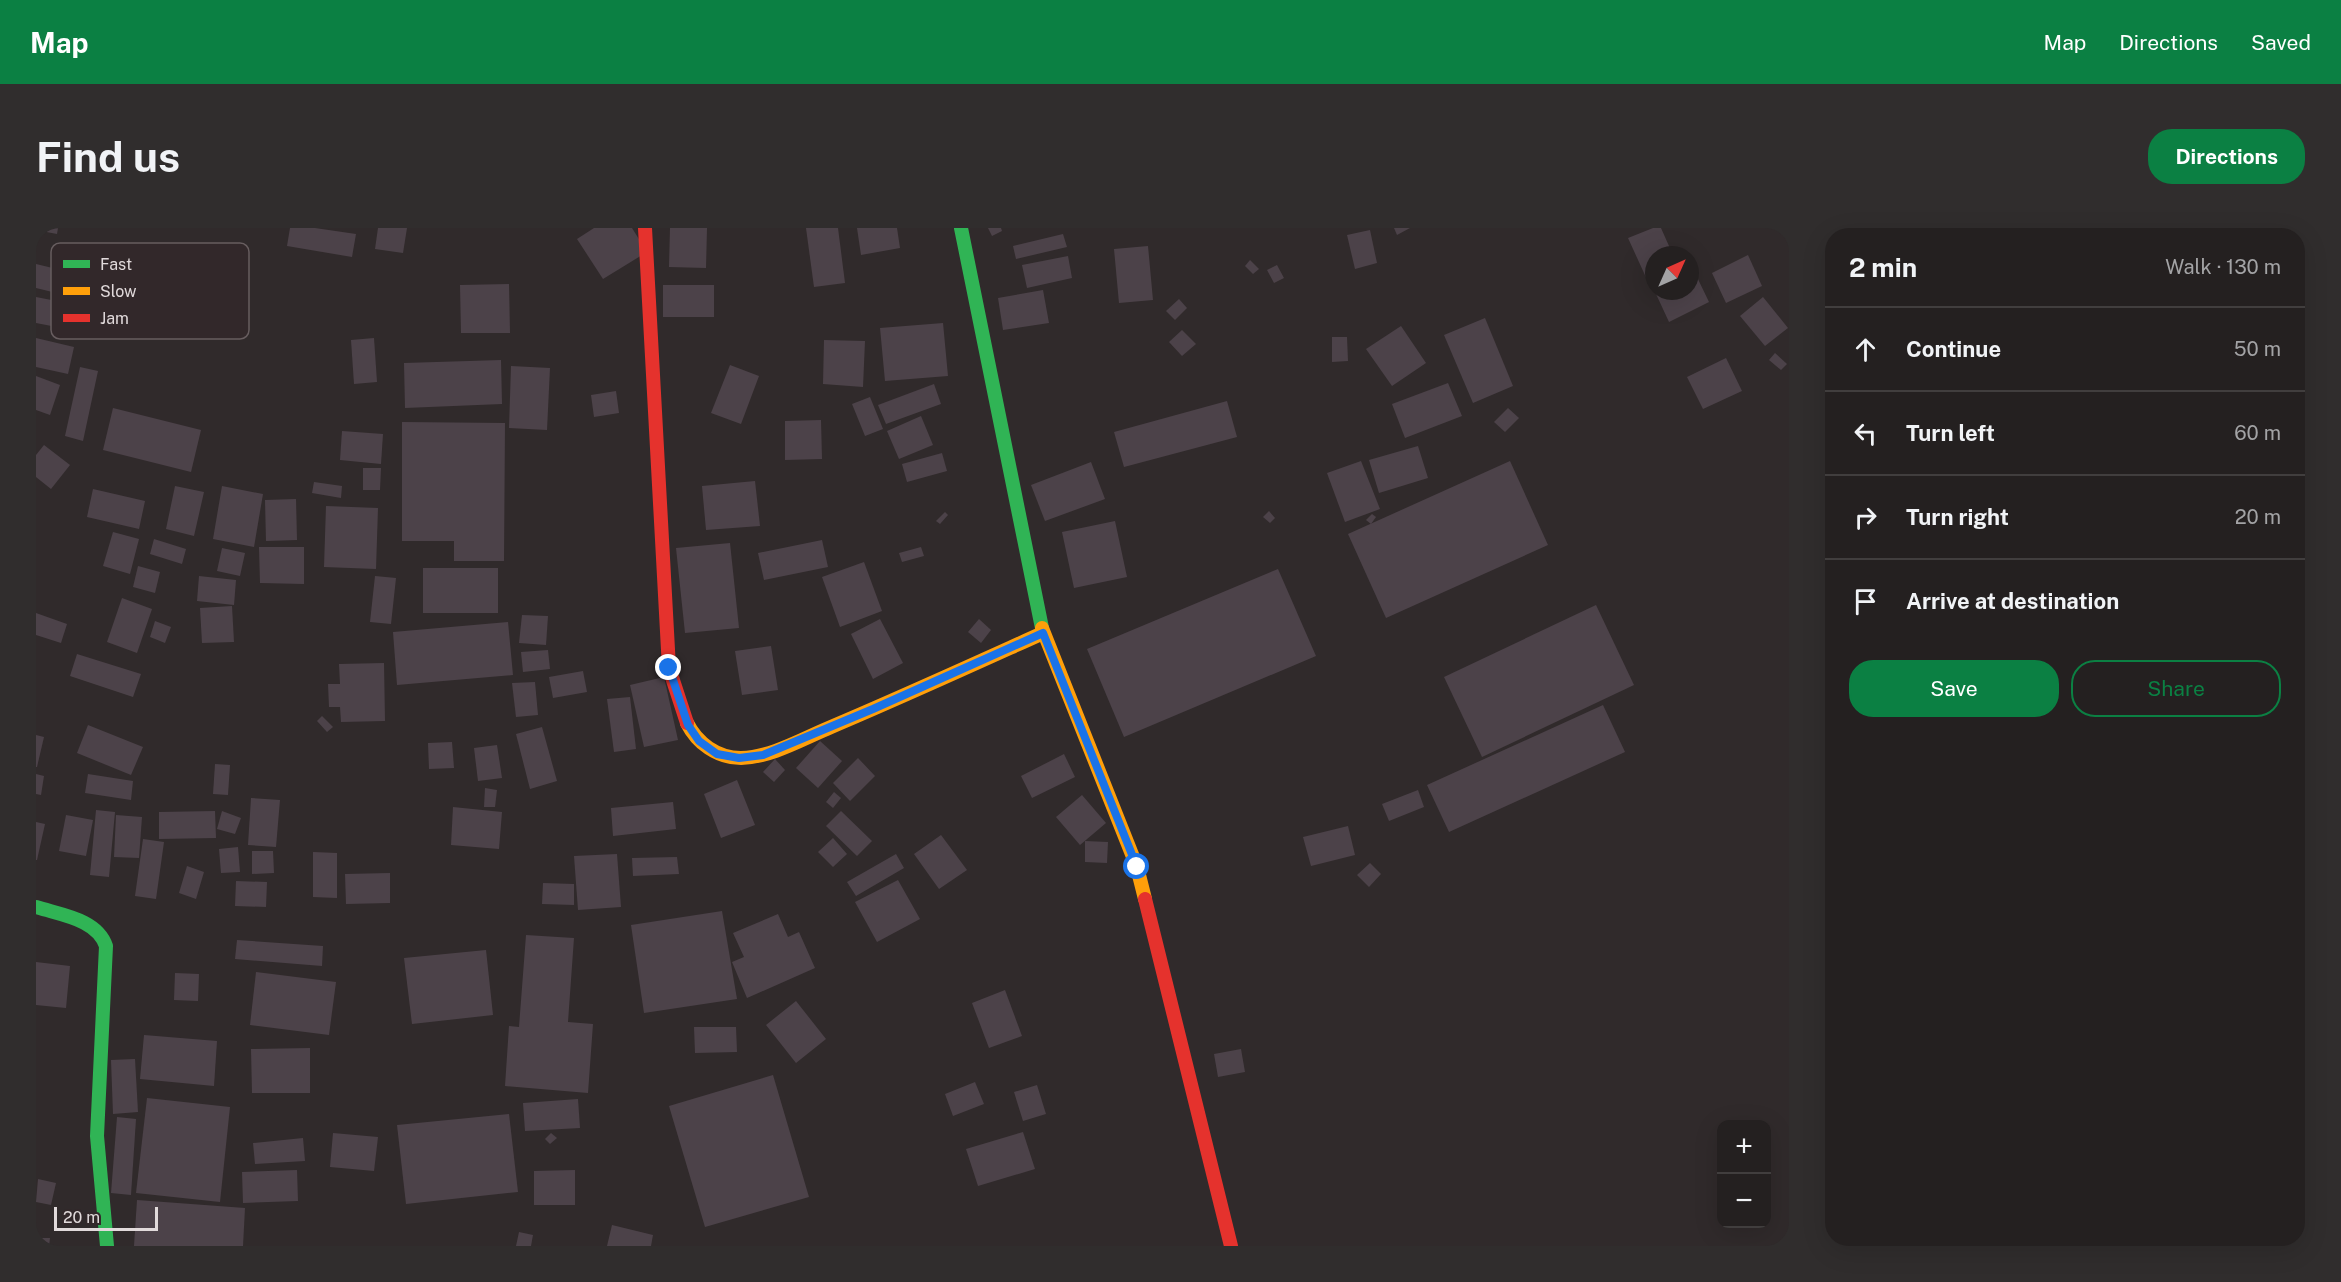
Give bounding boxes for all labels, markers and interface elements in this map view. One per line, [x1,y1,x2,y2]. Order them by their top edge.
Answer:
text: Map [30,26,89,59]
text: Map [2044,30,2086,55]
text: Directions [2119,30,2218,55]
text: Saved [2251,30,2311,55]
button: Directions [2148,129,2305,184]
text: Find us [36,132,180,181]
legend [51,243,249,339]
north arrow [1645,246,1699,300]
text: 2 min [1849,252,1917,283]
text: Fast [100,255,132,274]
text: Walk · 130 m [2165,255,2281,279]
text: Slow [100,282,137,301]
text: Jam [100,309,129,328]
icon: ahead [1849,333,1882,366]
text: Continue [1906,336,2001,362]
text: 50 m [2234,337,2281,361]
icon: left [1849,417,1882,450]
text: Turn left [1906,420,1995,446]
text: 60 m [2234,421,2281,445]
icon: right [1849,501,1882,534]
text: Turn right [1906,504,2009,530]
text: 20 m [2235,505,2281,529]
icon: arrive [1849,585,1882,618]
text: Arrive at destination [1906,588,2119,614]
route end [655,654,681,680]
button: Save [1849,660,2059,717]
button: Share [2071,660,2281,717]
route start [1123,853,1149,879]
map controls [1717,1120,1771,1228]
button: + [1717,1120,1771,1174]
button: − [1717,1174,1771,1228]
scale bar [54,1204,158,1232]
text: 20 m [63,1208,100,1227]

